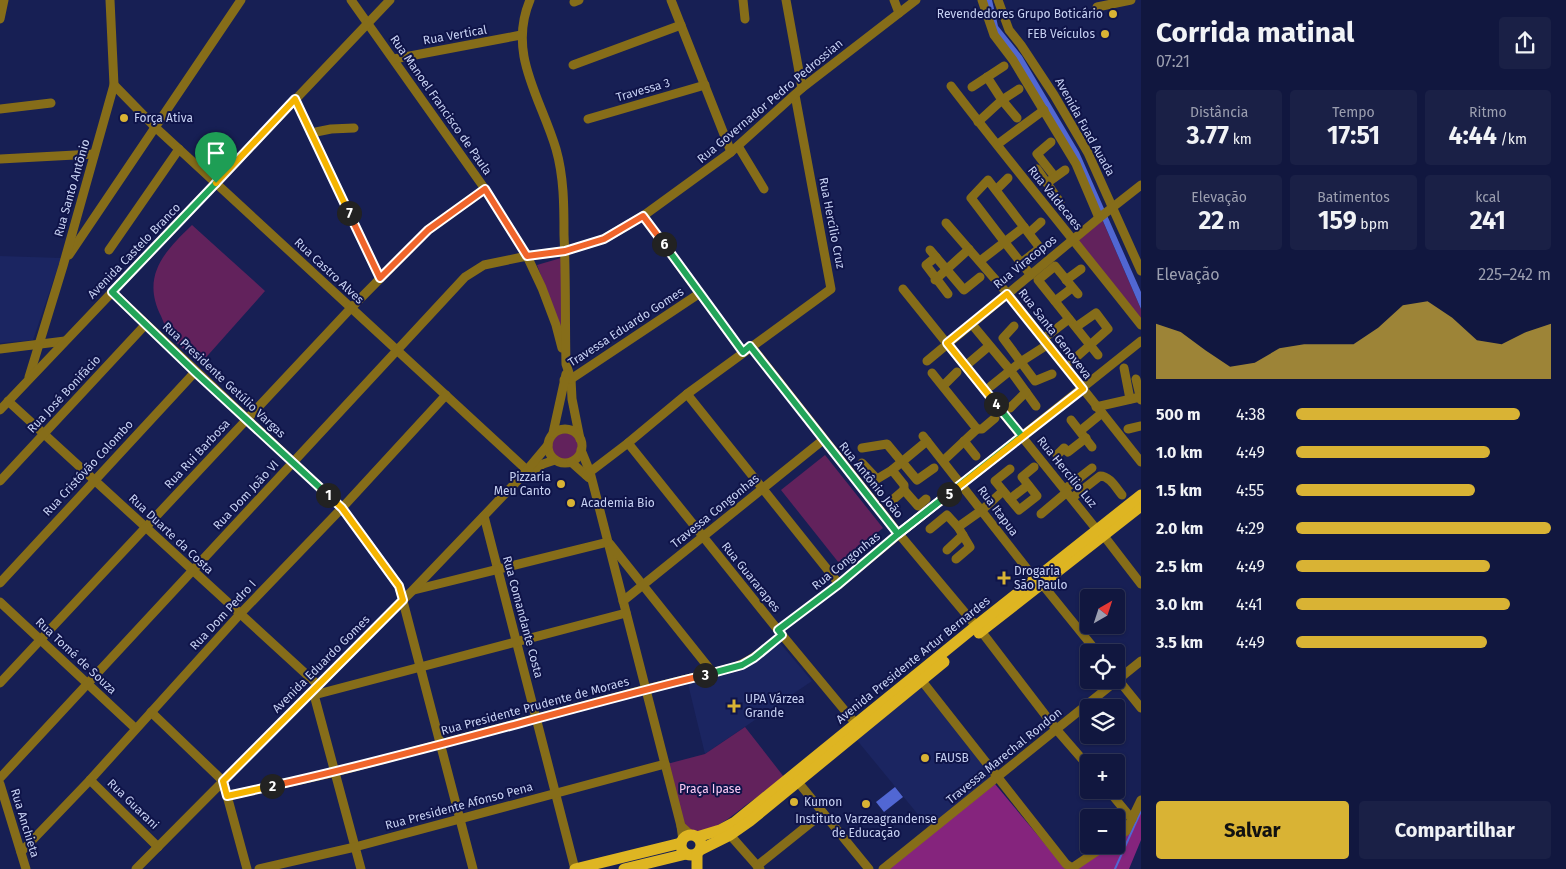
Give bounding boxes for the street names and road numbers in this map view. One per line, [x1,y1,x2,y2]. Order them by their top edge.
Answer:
street label: Rua Vertical [422,22,489,48]
street label: Rua Manoel Francisco de Paula [387,32,495,178]
street label: Rua Governador Pedro Pedrossian [694,36,846,166]
street label: Travessa 3 [614,76,672,104]
street label: Avenida Fuad Auada [1052,76,1118,178]
street label: Rua Santo Antônio [51,138,93,238]
street label: Rua Valdecaes [1025,163,1085,233]
street label: Rua Hercílio Cruz [816,176,848,270]
street label: Avenida Castelo Branco [85,200,183,302]
street label: Rua Viracopos [991,232,1060,292]
street label: Rua Castro Alves [291,235,367,307]
street label: Travessa Eduardo Gomes [566,284,687,370]
street label: Rua Santa Genoveva [1015,286,1095,382]
street label: Rua Presidente Getúlio Vargas [160,319,289,441]
street label: Rua José Bonifácio [24,352,104,436]
street label: Rua Cristóvão Colombo [40,417,136,519]
street label: Rua Rui Barbosa [161,417,233,491]
street label: Rua Hercilio Luz [1034,434,1100,510]
street label: Rua Antônio João [836,439,906,521]
street label: Rua Dom João VI [210,457,282,533]
street label: Travessa Congonhas [668,471,762,551]
street label: Rua Itapua [975,483,1021,539]
street label: Rua Duarte da Costa [126,491,216,577]
street label: Rua Congonhas [809,529,883,593]
street label: Rua Guararapes [719,539,784,615]
street label: Rua Comandante Costa [500,554,546,680]
street label: Rua Dom Pedro I [187,577,259,653]
street label: Avenida Presidente Artur Bernardes [833,593,993,726]
street label: Avenida Eduardo Gomes [269,612,373,716]
street label: Rua Tomé de Souza [33,615,119,697]
street label: Rua Presidente Prudente de Moraes [439,674,631,738]
street label: Travessa Marechal Rondon [943,705,1065,807]
street label: Rua Guarani [104,776,162,832]
street label: Rua Presidente Afonso Pena [384,780,534,832]
street label: Rua Anchieta [8,787,42,859]

